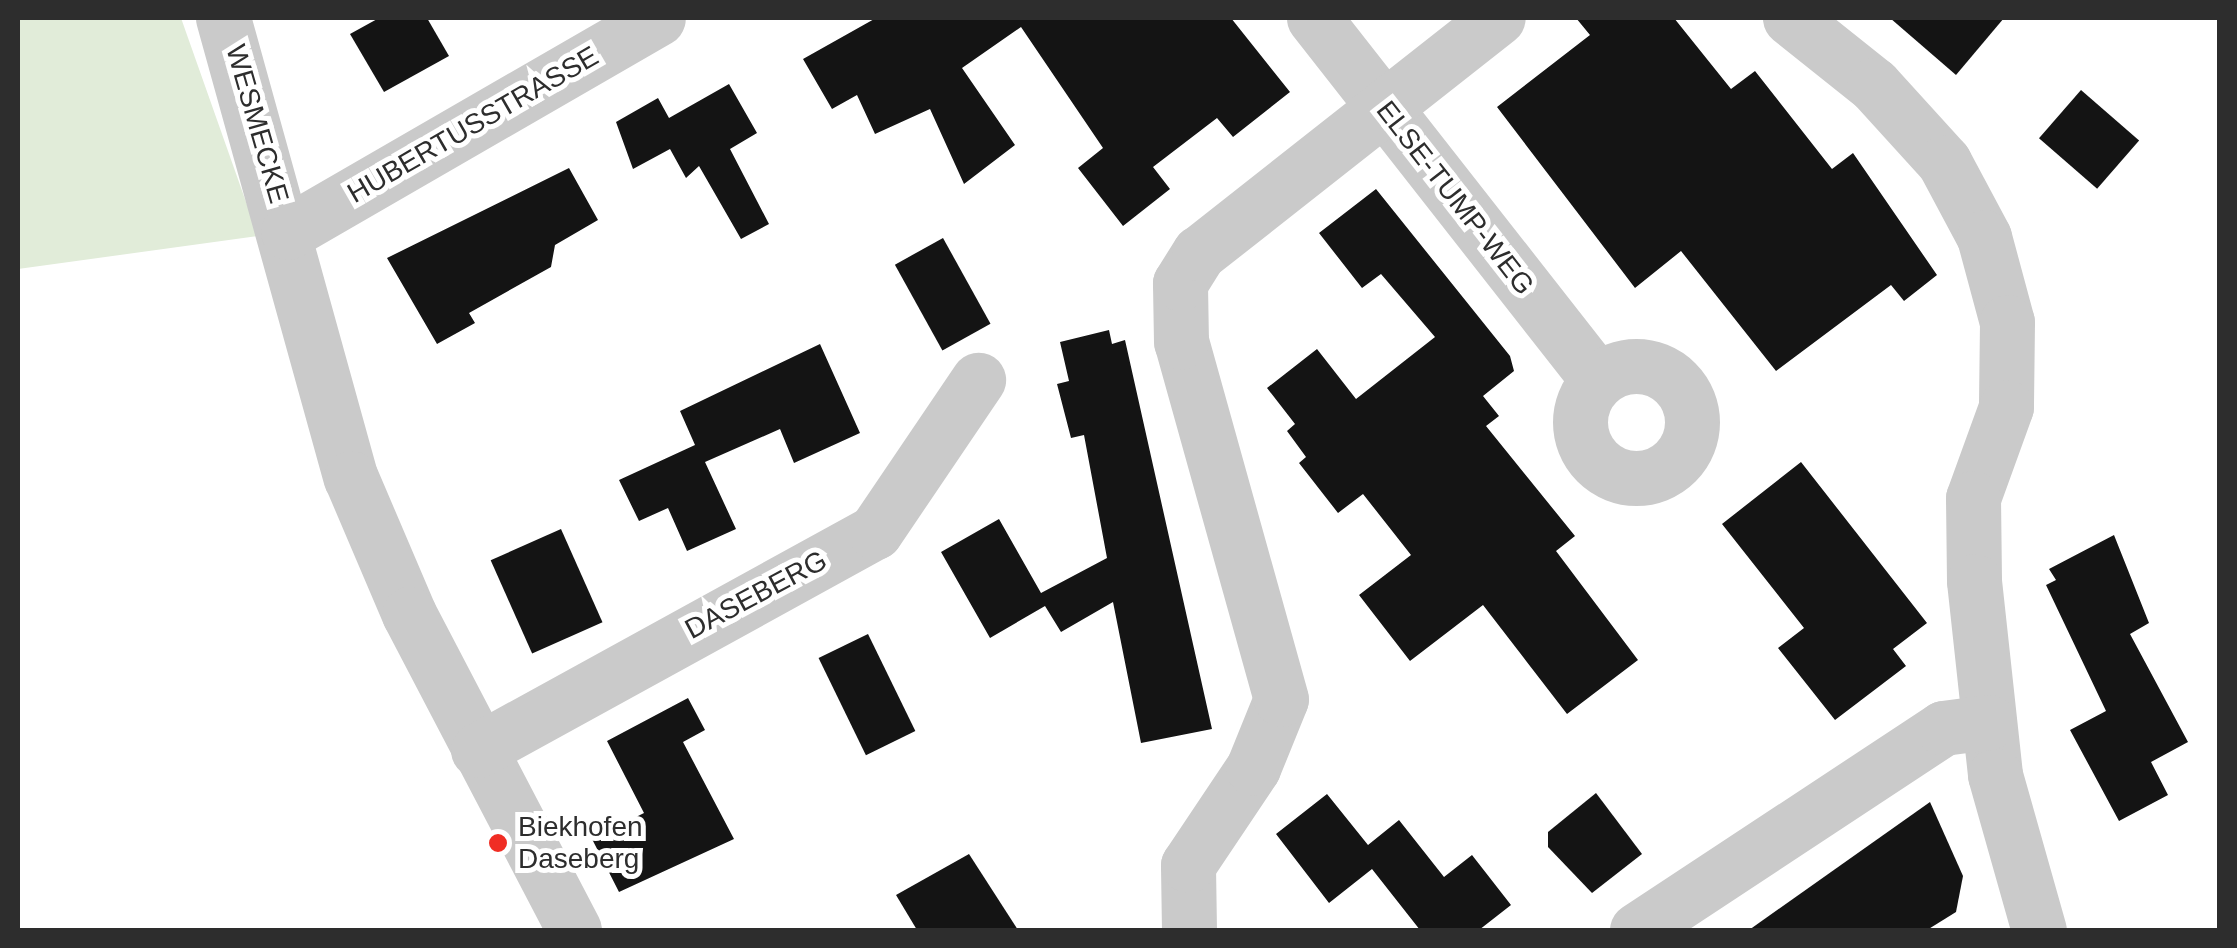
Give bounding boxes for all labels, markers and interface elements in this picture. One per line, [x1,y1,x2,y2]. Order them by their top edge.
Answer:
street label: HUBERTUSSTRASSE [342,39,604,211]
street label: WESMECKE [218,41,296,207]
street label: ELSE-TUMP-WEG [1369,94,1541,302]
street label: DASEBERG [679,544,833,646]
place label: Biekhofen Daseberg [518,810,643,876]
marker: Biekhofen Daseberg [487,832,509,854]

